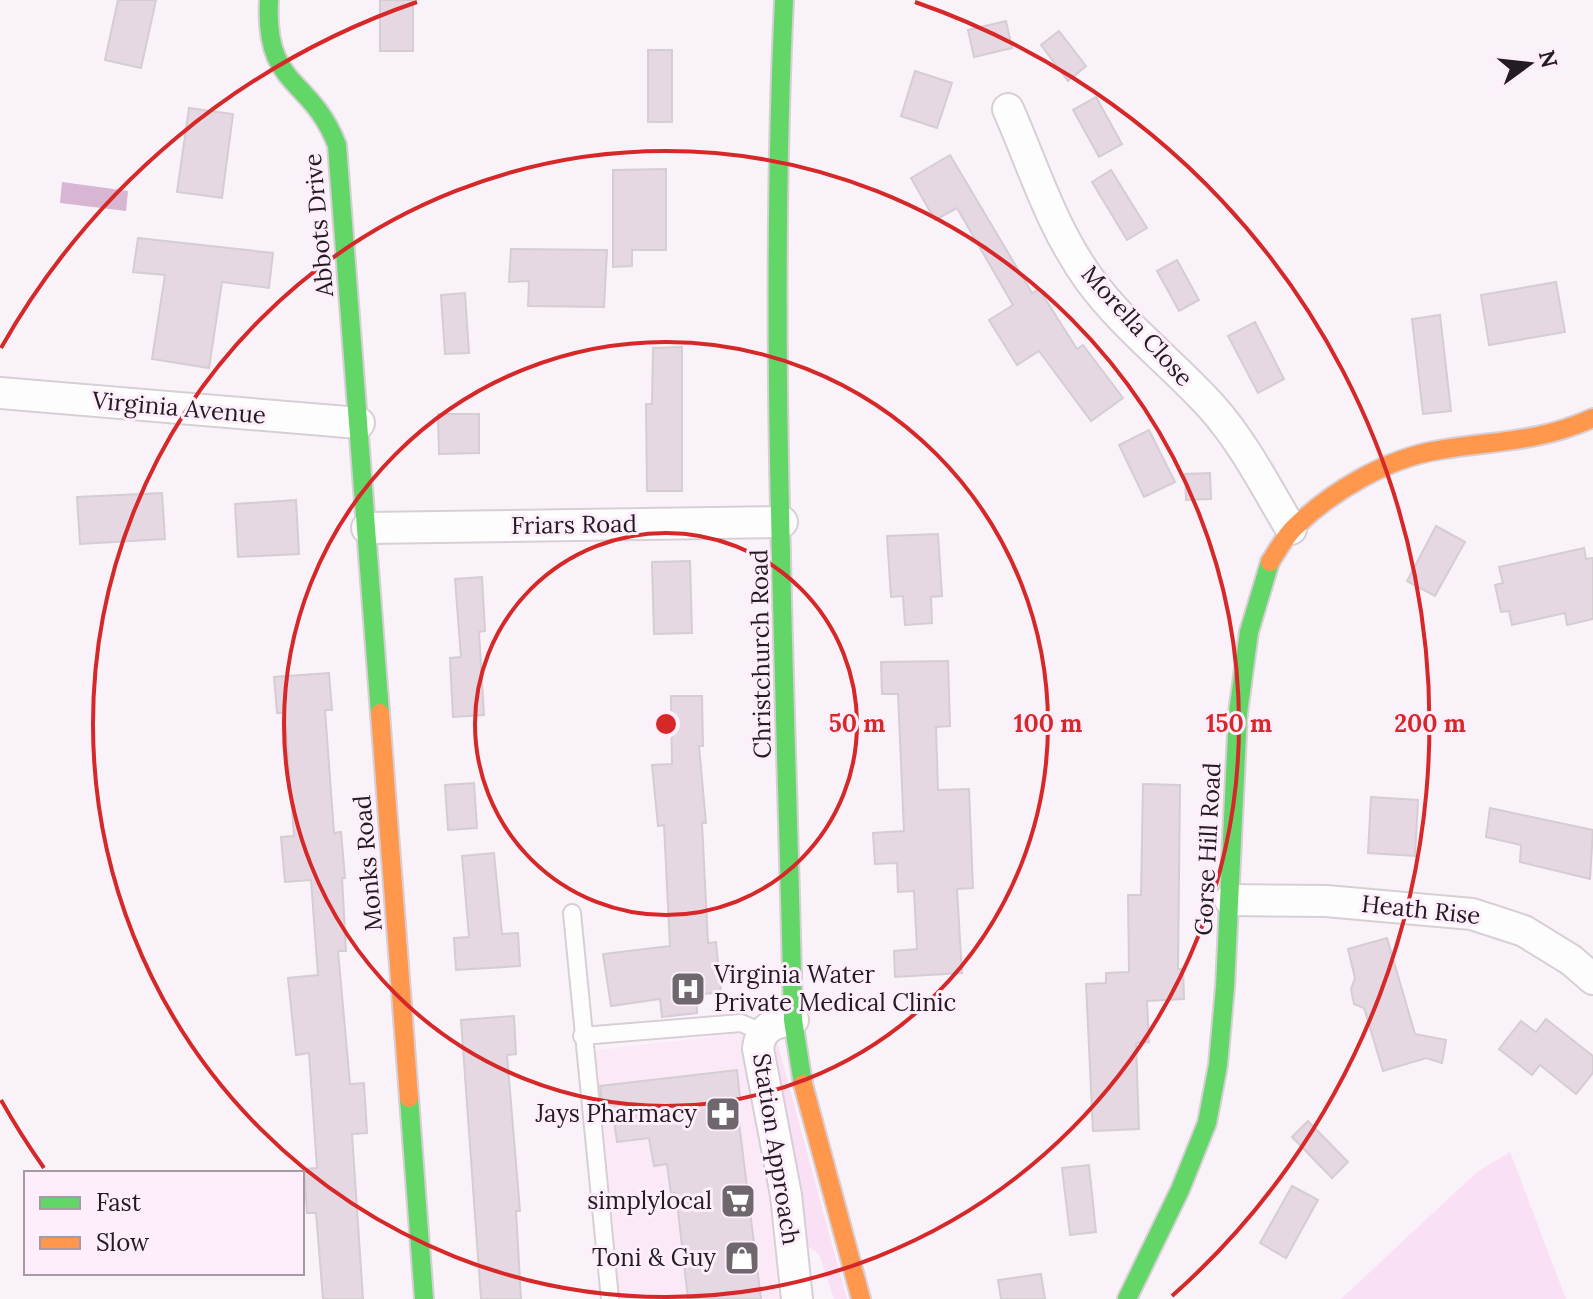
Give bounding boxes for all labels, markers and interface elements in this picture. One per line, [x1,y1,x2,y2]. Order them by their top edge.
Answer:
north arrow [1489,24,1569,104]
text: N [1533,47,1564,71]
street label: Abbots Drive [297,152,340,299]
street label: Morella Close [1075,259,1200,393]
street label: Virginia Avenue [90,384,267,431]
street label: Friars Road [511,508,637,541]
street label: Christchurch Road [743,549,778,759]
text: 50 m [829,708,885,739]
text: 100 m [1014,708,1082,739]
text: 150 m [1206,708,1272,739]
text: 200 m [1394,708,1466,739]
centre of rings [652,710,680,738]
street label: Gorse Hill Road [1187,762,1228,936]
street label: Monks Road [346,794,389,932]
street label: Heath Rise [1360,888,1482,931]
place label: Virginia Water Private Medical Clinic [713,959,956,1018]
hospital icon: Virginia Water Private Medical Clinic [669,970,707,1008]
street label: Station Approach [746,1051,807,1247]
pharmacy icon: Jays Pharmacy [704,1095,742,1133]
place label: Jays Pharmacy [534,1098,697,1129]
legend [24,1171,304,1275]
supermarket icon: simplylocal [719,1182,757,1220]
place label: simplylocal [587,1185,712,1216]
text: Fast [96,1187,142,1218]
text: Slow [96,1227,150,1258]
shop icon: Toni & Guy [723,1239,761,1277]
place label: Toni & Guy [592,1242,716,1273]

